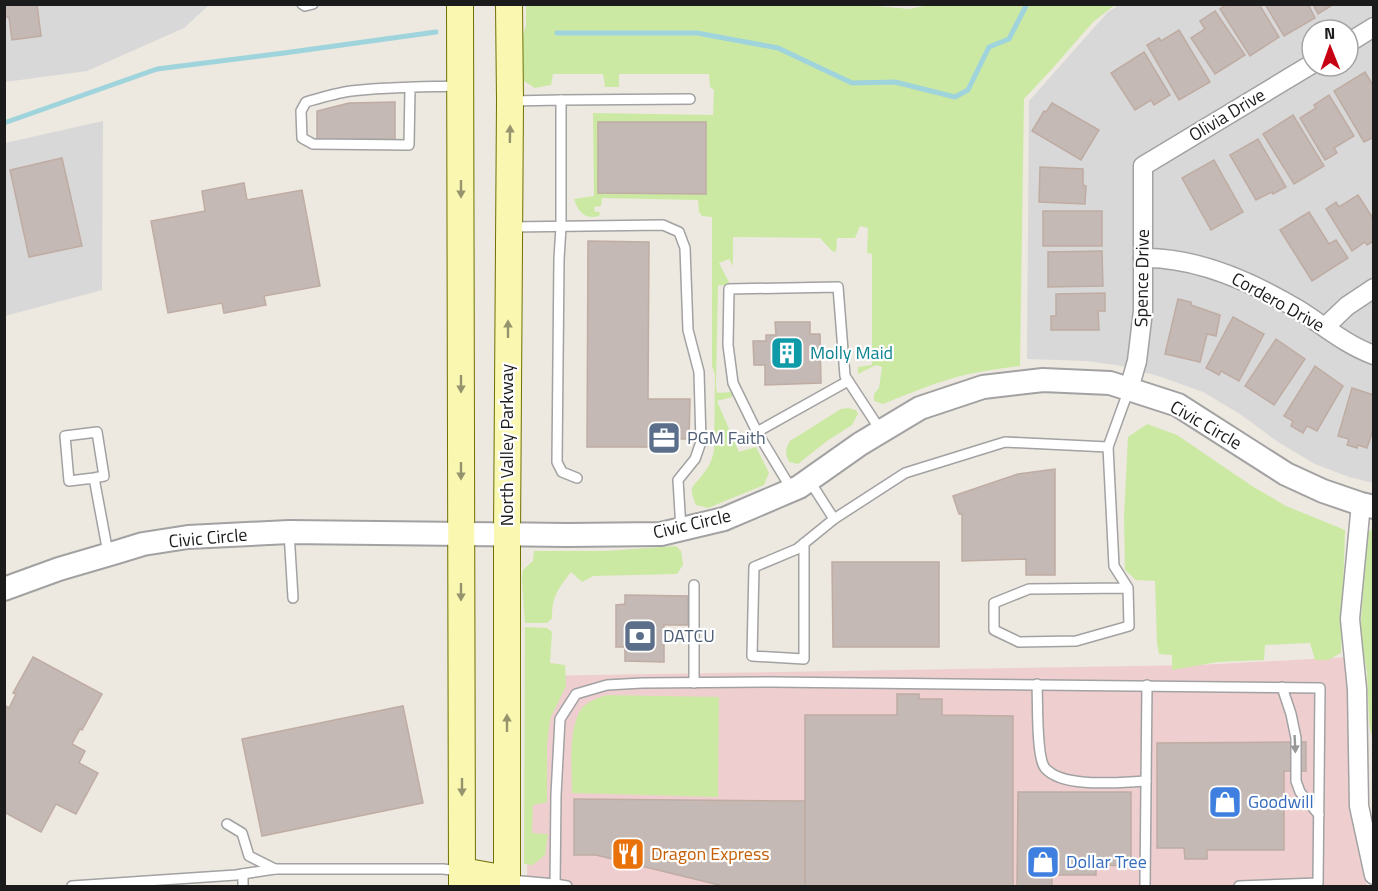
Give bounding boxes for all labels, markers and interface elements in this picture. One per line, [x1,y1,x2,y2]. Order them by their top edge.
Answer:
north arrow [1300,18,1360,78]
text: N [1324,21,1335,45]
street label: Olivia Drive [1183,81,1270,148]
one-way arrow [505,125,514,144]
one-way arrow [456,179,466,198]
street label: Spence Drive [1127,229,1156,327]
street label: Cordero Drive [1227,265,1330,338]
one-way arrow [503,320,513,339]
building icon: Molly Maid [769,335,805,371]
place label: Molly Maid [810,339,893,366]
street label: North Valley Parkway [493,364,520,526]
one-way arrow [456,374,466,393]
street label: Civic Circle [1165,393,1247,456]
office icon: PGM Faith [646,420,682,456]
place label: PGM Faith [687,424,766,451]
one-way arrow [456,461,466,480]
street label: Civic Circle [650,501,733,546]
street label: Civic Circle [167,521,248,554]
one-way arrow [456,583,466,602]
bank icon: DATCU [622,618,658,654]
place label: DATCU [663,622,715,649]
one-way arrow [502,714,512,733]
one-way arrow [1291,735,1300,754]
one-way arrow [457,778,467,797]
shop icon: Goodwill [1207,784,1243,820]
place label: Goodwill [1248,788,1314,815]
restaurant icon: Dragon Express [610,836,646,872]
place label: Dragon Express [651,840,770,867]
shop icon: Dollar Tree [1025,844,1061,880]
place label: Dollar Tree [1066,848,1147,875]

